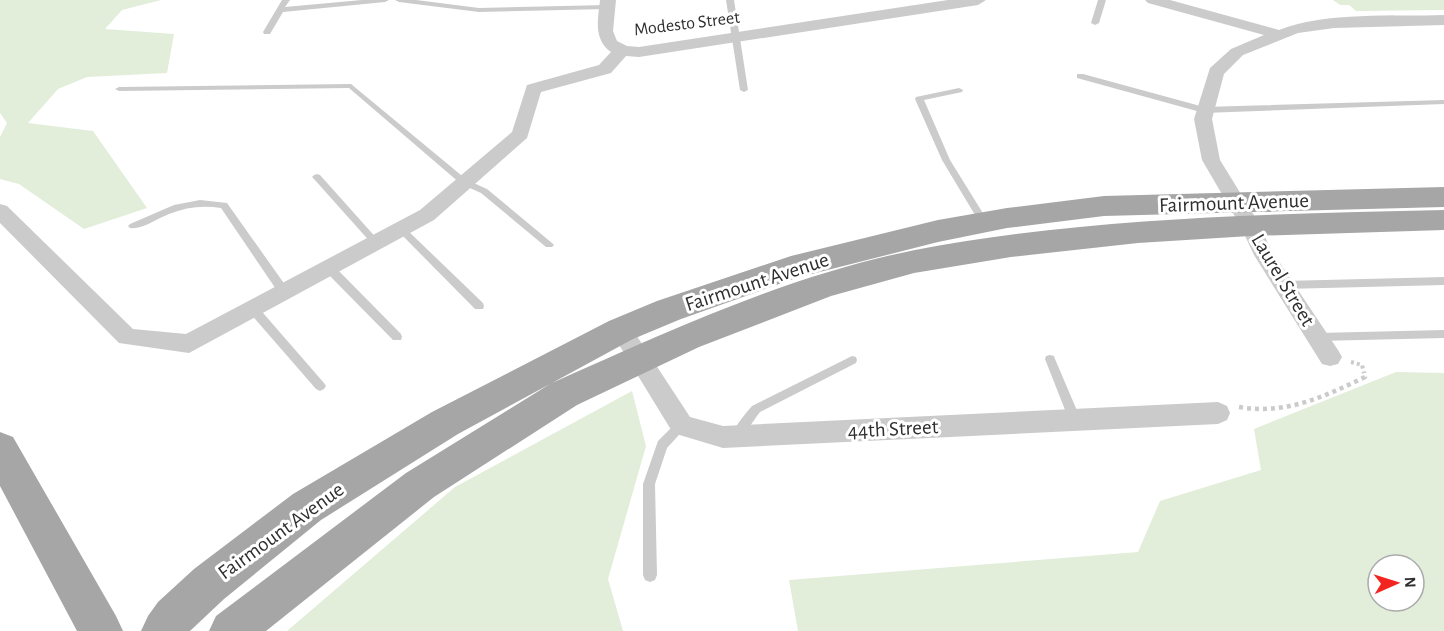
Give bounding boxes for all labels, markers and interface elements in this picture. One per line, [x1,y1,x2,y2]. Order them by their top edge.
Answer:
street label: Modesto Street [633,9,741,39]
street label: Fairmount Avenue [1159,190,1309,216]
street label: Laurel Street [1247,230,1319,330]
street label: Fairmount Avenue [682,249,832,315]
street label: 44th Street [847,416,939,442]
street label: Fairmount Avenue [214,478,348,584]
north arrow [1366,553,1426,613]
text: N [1402,576,1418,588]

